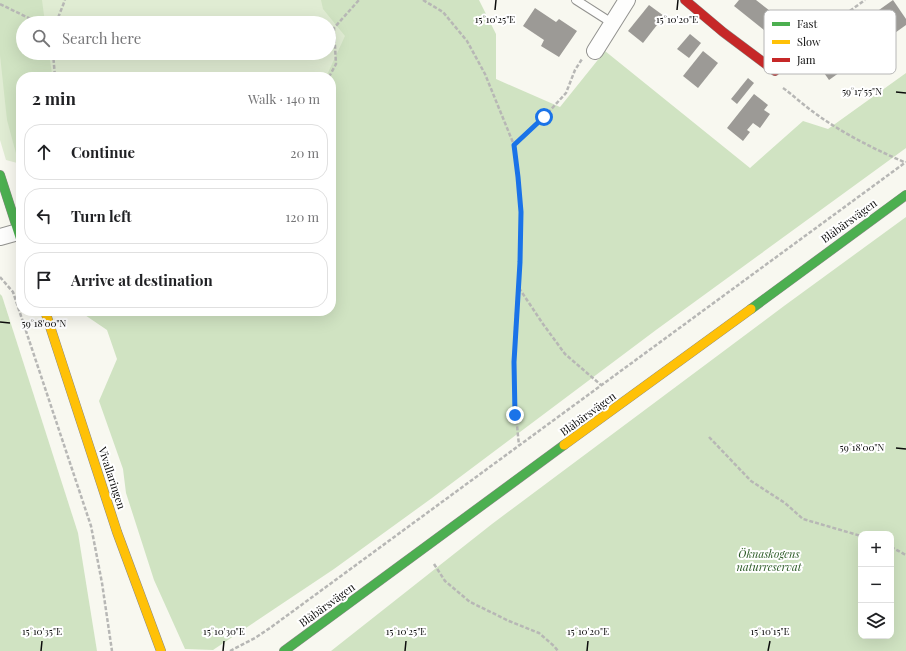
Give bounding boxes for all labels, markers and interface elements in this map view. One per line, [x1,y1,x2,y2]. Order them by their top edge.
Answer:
legend [764,10,896,74]
text: 15°10'25"E [475,12,515,26]
text: 15°10'20"E [656,12,698,26]
search box [16,16,336,60]
text: Fast [797,16,817,31]
icon: search [30,27,52,49]
text: Search here [62,28,141,48]
text: Slow [797,34,821,49]
text: Jam [796,52,816,67]
text: 59°17'55"N [842,84,882,98]
text: 2 min [32,87,76,109]
text: Walk · 140 m [248,90,320,107]
route start [535,108,553,126]
icon: ahead [33,141,55,163]
text: Continue [71,142,135,162]
text: 20 m [290,144,319,161]
street label: Blåbärsvägen [818,195,880,246]
icon: left [33,205,55,227]
text: Turn left [71,206,132,226]
text: 120 m [285,208,319,225]
icon: arrive [33,269,55,291]
text: Arrive at destination [71,270,213,290]
text: 59°18'00"N [22,316,66,330]
street label: Blåbärsvägen [557,388,619,439]
route end [506,406,524,424]
text: 59°18'00"N [840,440,884,454]
street label: Vivallaringen [95,444,130,511]
map controls [858,531,894,639]
button: + [858,531,894,567]
park label: Öknaskogens naturreservat [737,546,803,574]
button: − [858,567,894,603]
street label: Blåbärsvägen [296,579,358,630]
button: layers [858,603,894,639]
text: 15°10'35"E [22,624,62,638]
text: 15°10'30"E [203,624,245,638]
text: 15°10'25"E [386,624,426,638]
text: 15°10'20"E [567,624,609,638]
text: 15°10'15"E [750,624,790,638]

